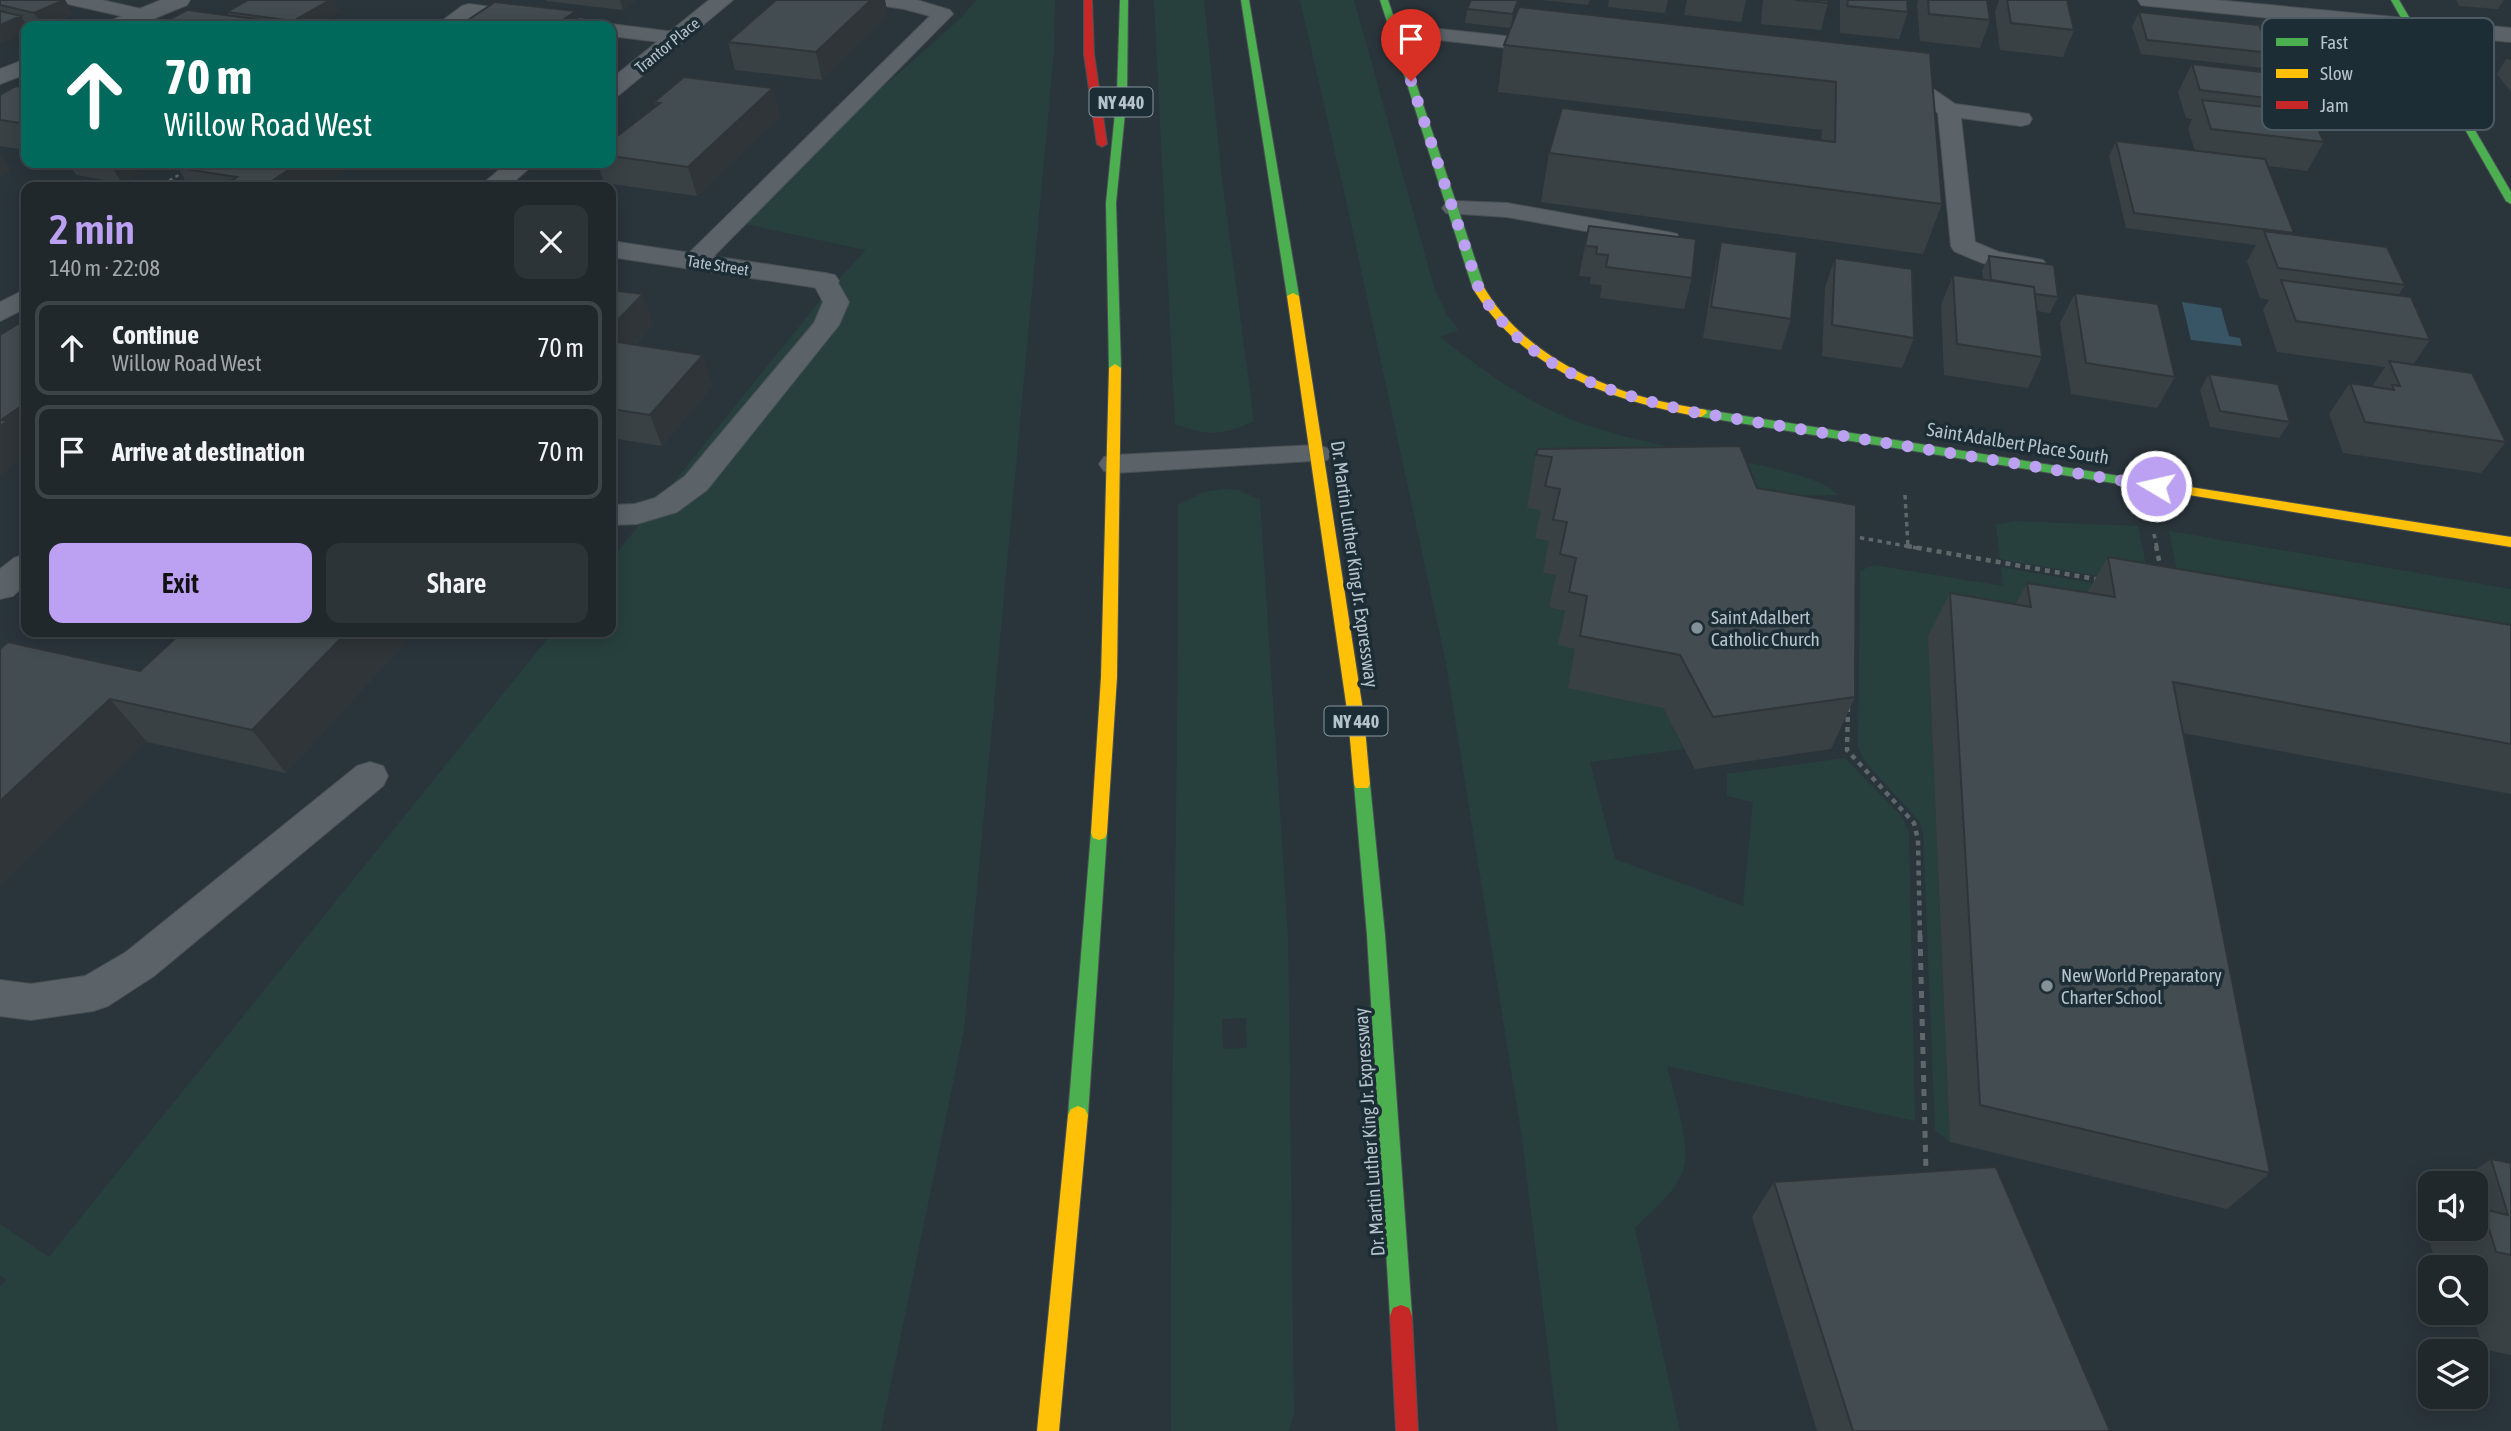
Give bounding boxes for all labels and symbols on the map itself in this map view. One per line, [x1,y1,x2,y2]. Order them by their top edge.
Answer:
pin [1381,9,1441,81]
street label: Trantor Place [631,14,703,76]
legend [2262,18,2494,130]
text: Fast [2320,31,2348,53]
text: Slow [2320,62,2354,84]
road number: NY 440 [1090,88,1152,116]
text: Jam [2320,94,2349,116]
street label: Tate Street [686,251,751,279]
street label: Saint Adalbert Place South [1925,418,2111,468]
street label: Dr. Martin Luther King Jr. Expressway [1327,439,1383,689]
position arrow [2119,449,2193,523]
place label: Saint Adalbert Catholic Church [1711,606,1820,650]
marker: Saint Adalbert Catholic Church [1689,620,1705,636]
road number: NY 440 [1324,706,1388,736]
place label: New World Preparatory Charter School [2061,964,2222,1008]
marker: New World Preparatory Charter School [2039,978,2055,994]
street label: Dr. Martin Luther King Jr. Expressway [1349,1007,1389,1257]

